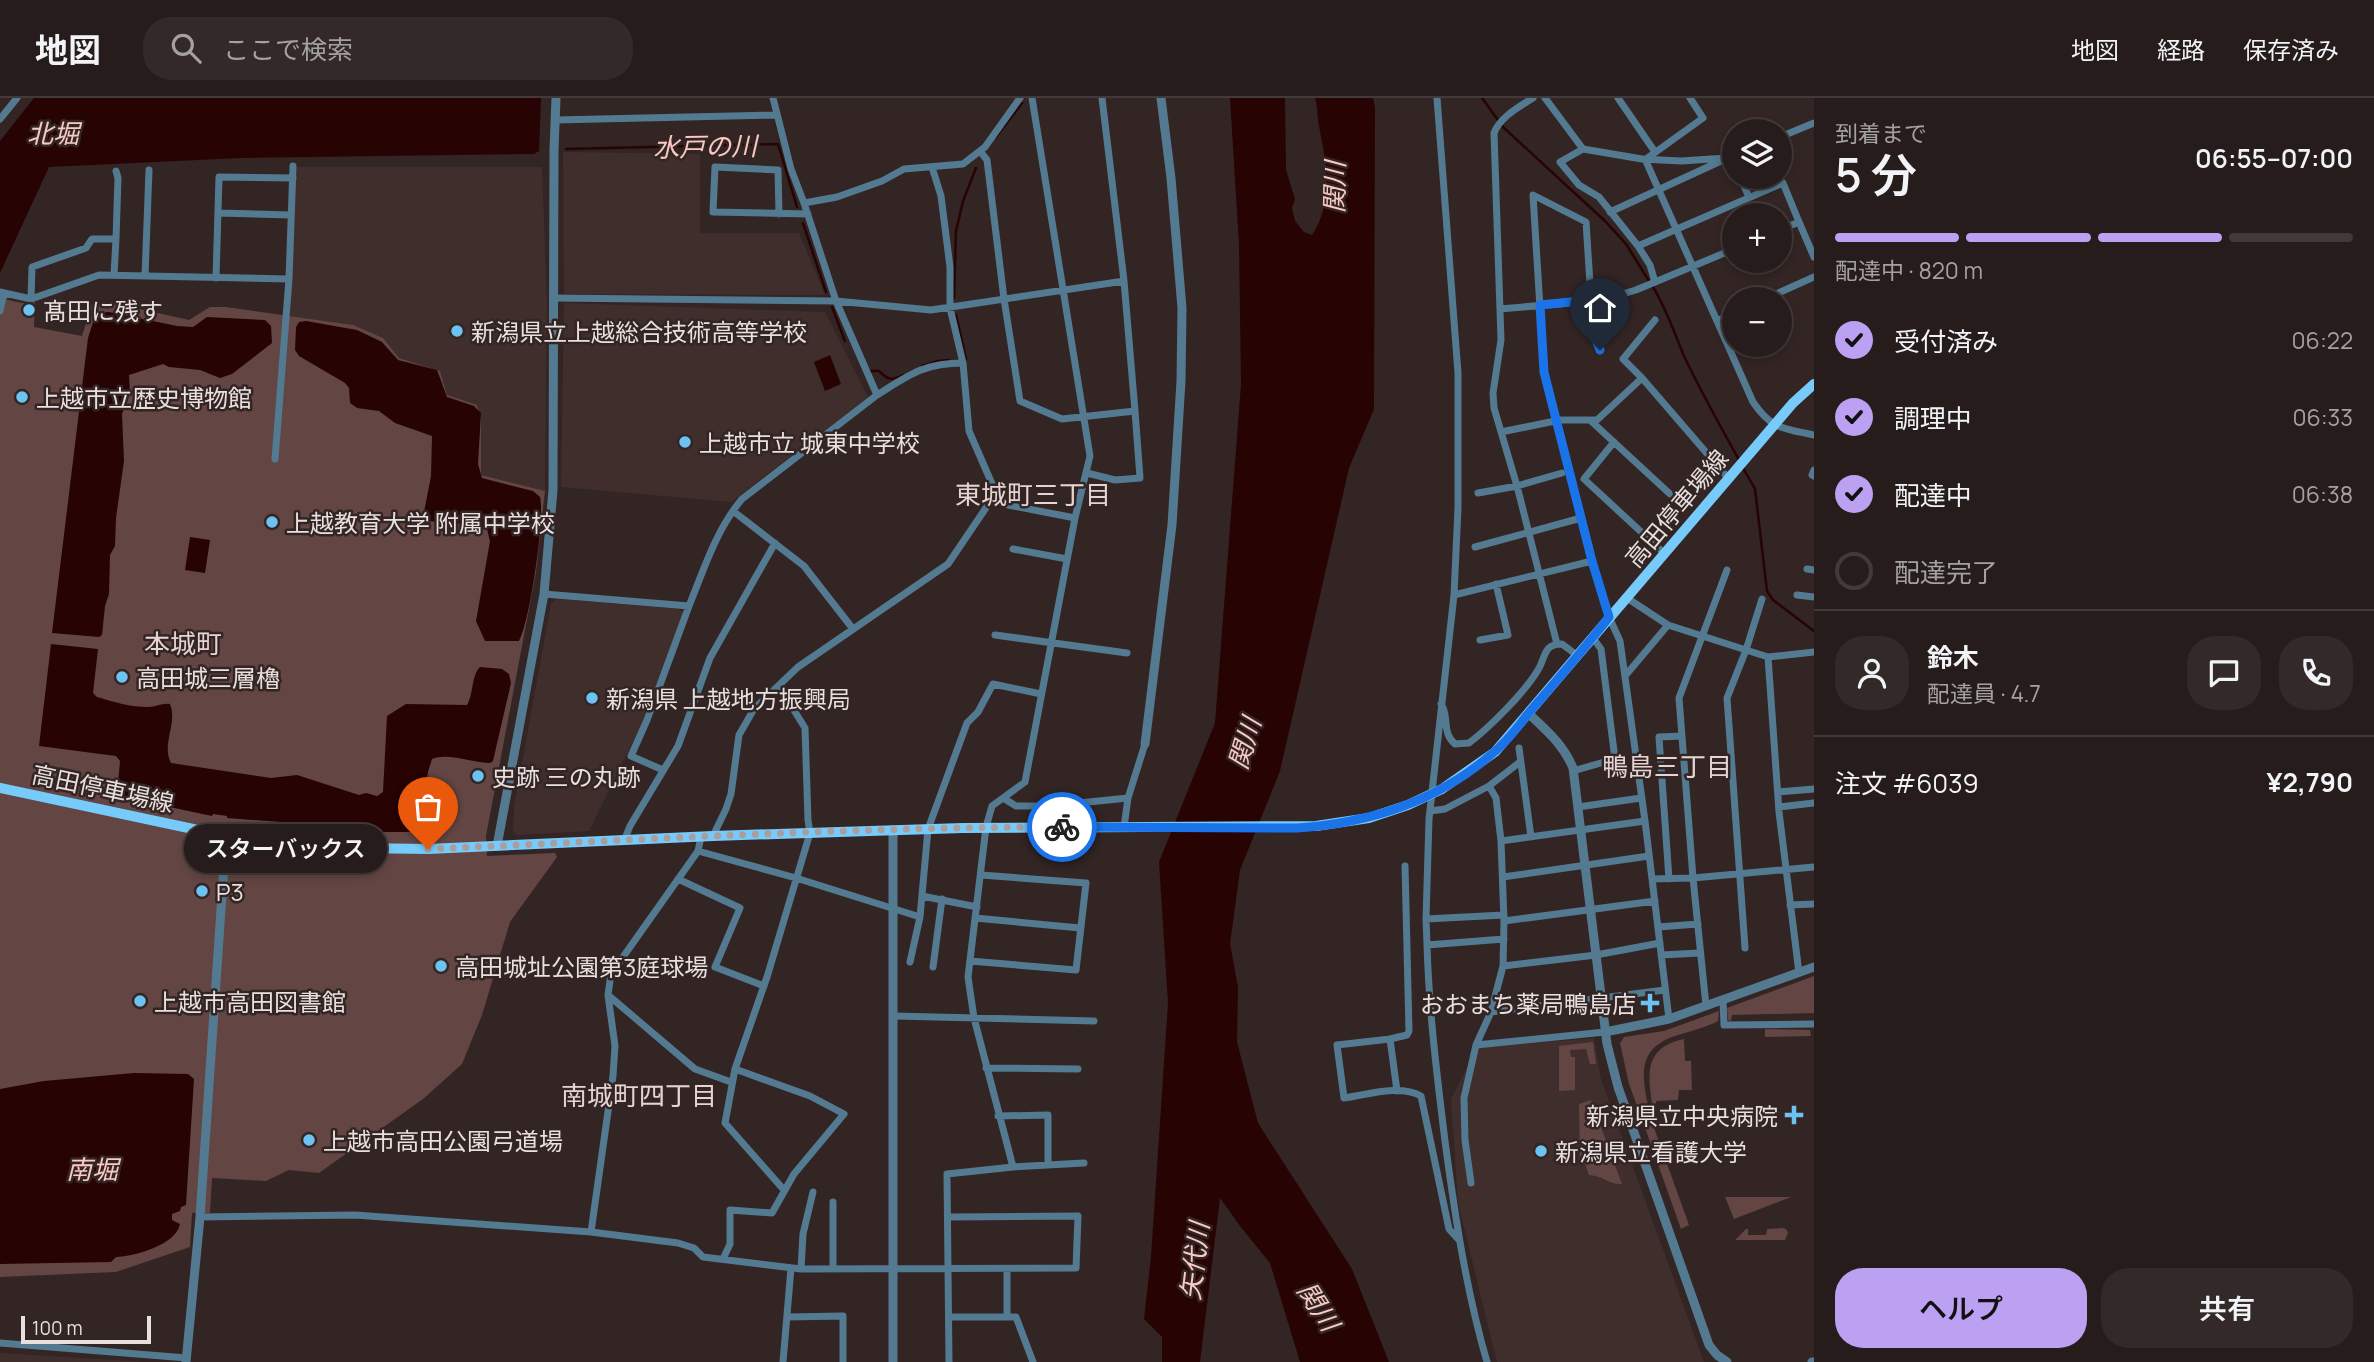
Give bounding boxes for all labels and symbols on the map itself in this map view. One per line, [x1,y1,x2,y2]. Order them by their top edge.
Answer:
water label: 北堀 [27,115,83,151]
water label: 水戸の川 [653,127,760,165]
water label: 関川 [1316,158,1353,213]
pin [1570,278,1630,350]
place label: 髙田に残す [43,294,163,327]
marker: 髙田に残す [21,302,37,318]
place label: 新潟県立上越総合技術高等学校 [471,315,807,348]
marker: 新潟県立上越総合技術高等学校 [449,323,465,339]
place label: 上越市立歴史博物館 [36,381,252,414]
marker: 上越市立歴史博物館 [14,389,30,405]
place label: 上越市立 城東中学校 [699,426,920,459]
marker: 上越市立 城東中学校 [677,434,693,450]
street label: 高田停車場線 [1617,442,1735,574]
district label: 東城町三丁目 [955,476,1111,512]
place label: 上越教育大学 附属中学校 [286,506,555,539]
marker: 上越教育大学 附属中学校 [264,514,280,530]
district label: 本城町 [144,625,222,661]
place label: 高田城三層櫓 [136,661,280,694]
marker: 高田城三層櫓 [114,669,130,685]
place label: 新潟県 上越地方振興局 [606,682,851,715]
marker: 新潟県 上越地方振興局 [584,690,600,706]
water label: 関川 [1219,710,1270,773]
district label: 鴨島三丁目 [1602,748,1732,784]
street label: 高田停車場線 [29,757,177,819]
place label: 史跡 三の丸跡 [492,760,641,793]
marker: 史跡 三の丸跡 [470,768,486,784]
pin [398,777,458,849]
courier [1027,792,1097,862]
callout: スターバックス [183,824,386,874]
place label: P3 [216,875,244,908]
marker: P3 [194,883,210,899]
place label: 高田城址公園第3庭球場 [455,950,708,983]
marker: 高田城址公園第3庭球場 [433,958,449,974]
place label: 上越市高田図書館 [154,985,346,1018]
place label: おおまち薬局鴨島店 [1420,987,1636,1020]
marker: 上越市高田図書館 [132,993,148,1009]
marker: おおまち薬局鴨島店 [1642,995,1658,1011]
district label: 南城町四丁目 [561,1077,717,1113]
place label: 新潟県立中央病院 [1586,1099,1778,1132]
marker: 新潟県立中央病院 [1784,1105,1804,1125]
place label: 上越市高田公園弓道場 [323,1124,563,1157]
marker: 上越市高田公園弓道場 [301,1132,317,1148]
place label: 新潟県立看護大学 [1555,1135,1747,1168]
marker: 新潟県立看護大学 [1533,1143,1549,1159]
water label: 南堀 [66,1151,122,1187]
water label: 矢代川 [1171,1217,1217,1302]
water label: 関川 [1290,1274,1350,1340]
scale bar [21,1313,150,1345]

